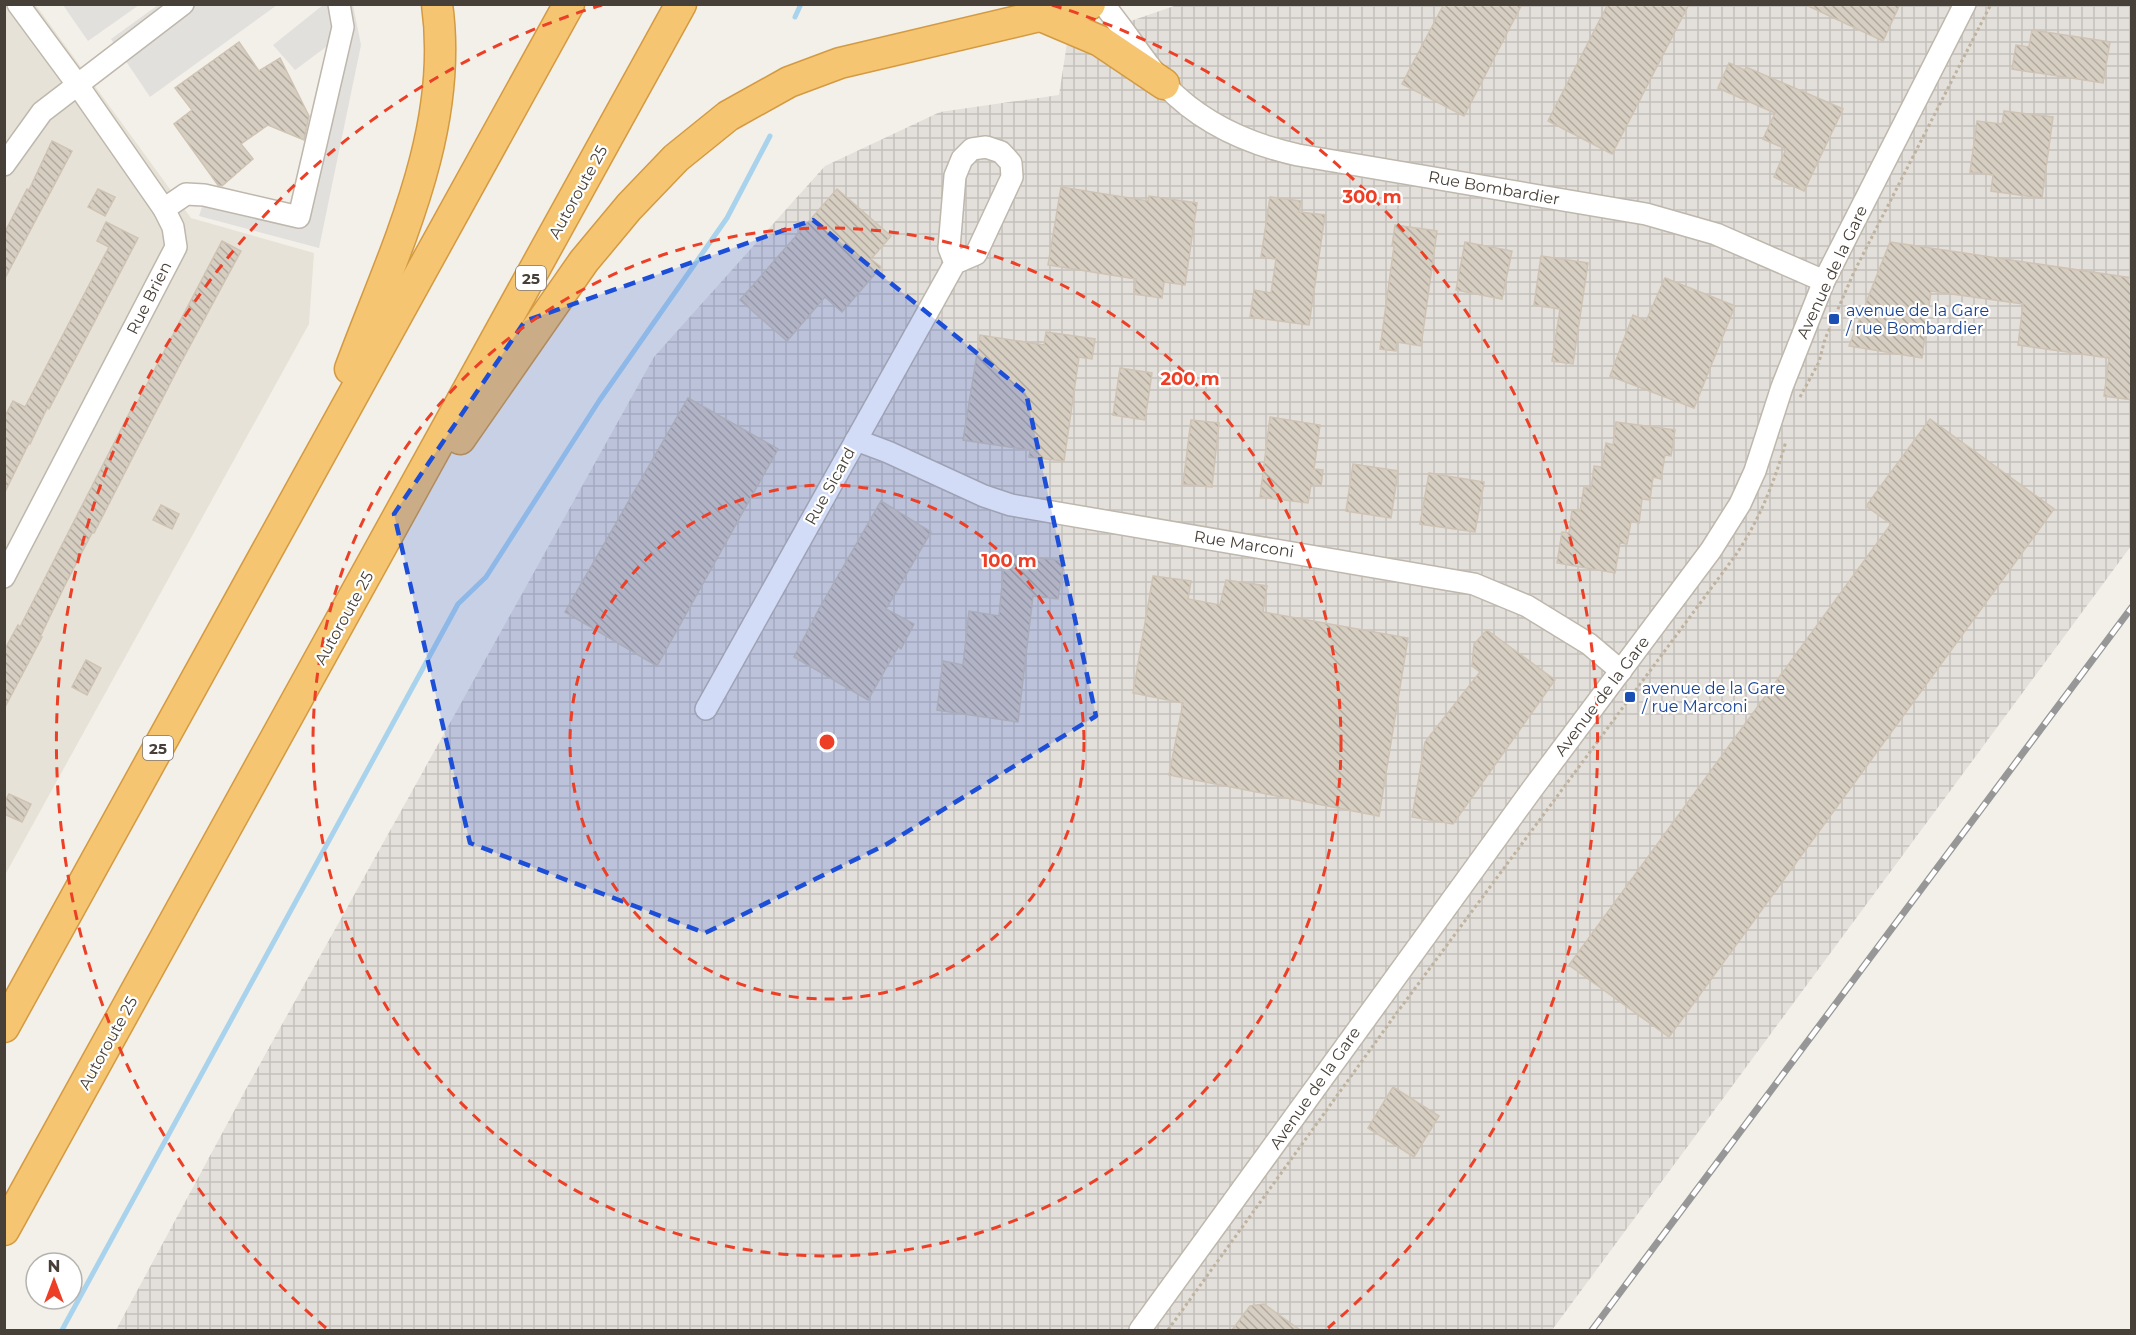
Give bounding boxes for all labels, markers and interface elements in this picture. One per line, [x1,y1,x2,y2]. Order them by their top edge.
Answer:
street label: Autoroute 25 [545,142,611,242]
street label: Rue Bombardier [1427,167,1561,209]
text: 300 m [1341,186,1402,208]
street label: Avenue de la Gare [1793,202,1871,342]
street label: Rue Brien [123,258,175,338]
road number: 25 [516,266,546,290]
place label: avenue de la Gare / rue Bombardier [1845,301,1989,338]
marker: avenue de la Gare / rue Bombardier [1827,312,1841,326]
text: 200 m [1160,368,1220,390]
street label: Rue Sicard [801,444,859,528]
street label: Rue Marconi [1193,527,1295,561]
text: 100 m [981,550,1037,572]
street label: Autoroute 25 [311,568,377,668]
street label: Avenue de la Gare [1551,632,1653,760]
place label: avenue de la Gare / rue Marconi [1641,679,1785,716]
marker: avenue de la Gare / rue Marconi [1623,690,1637,704]
centre of rings [817,732,837,752]
road number: 25 [143,736,173,760]
street label: Autoroute 25 [75,993,141,1093]
street label: Avenue de la Gare [1266,1023,1364,1153]
north arrow [24,1251,84,1311]
text: N [48,1257,60,1276]

